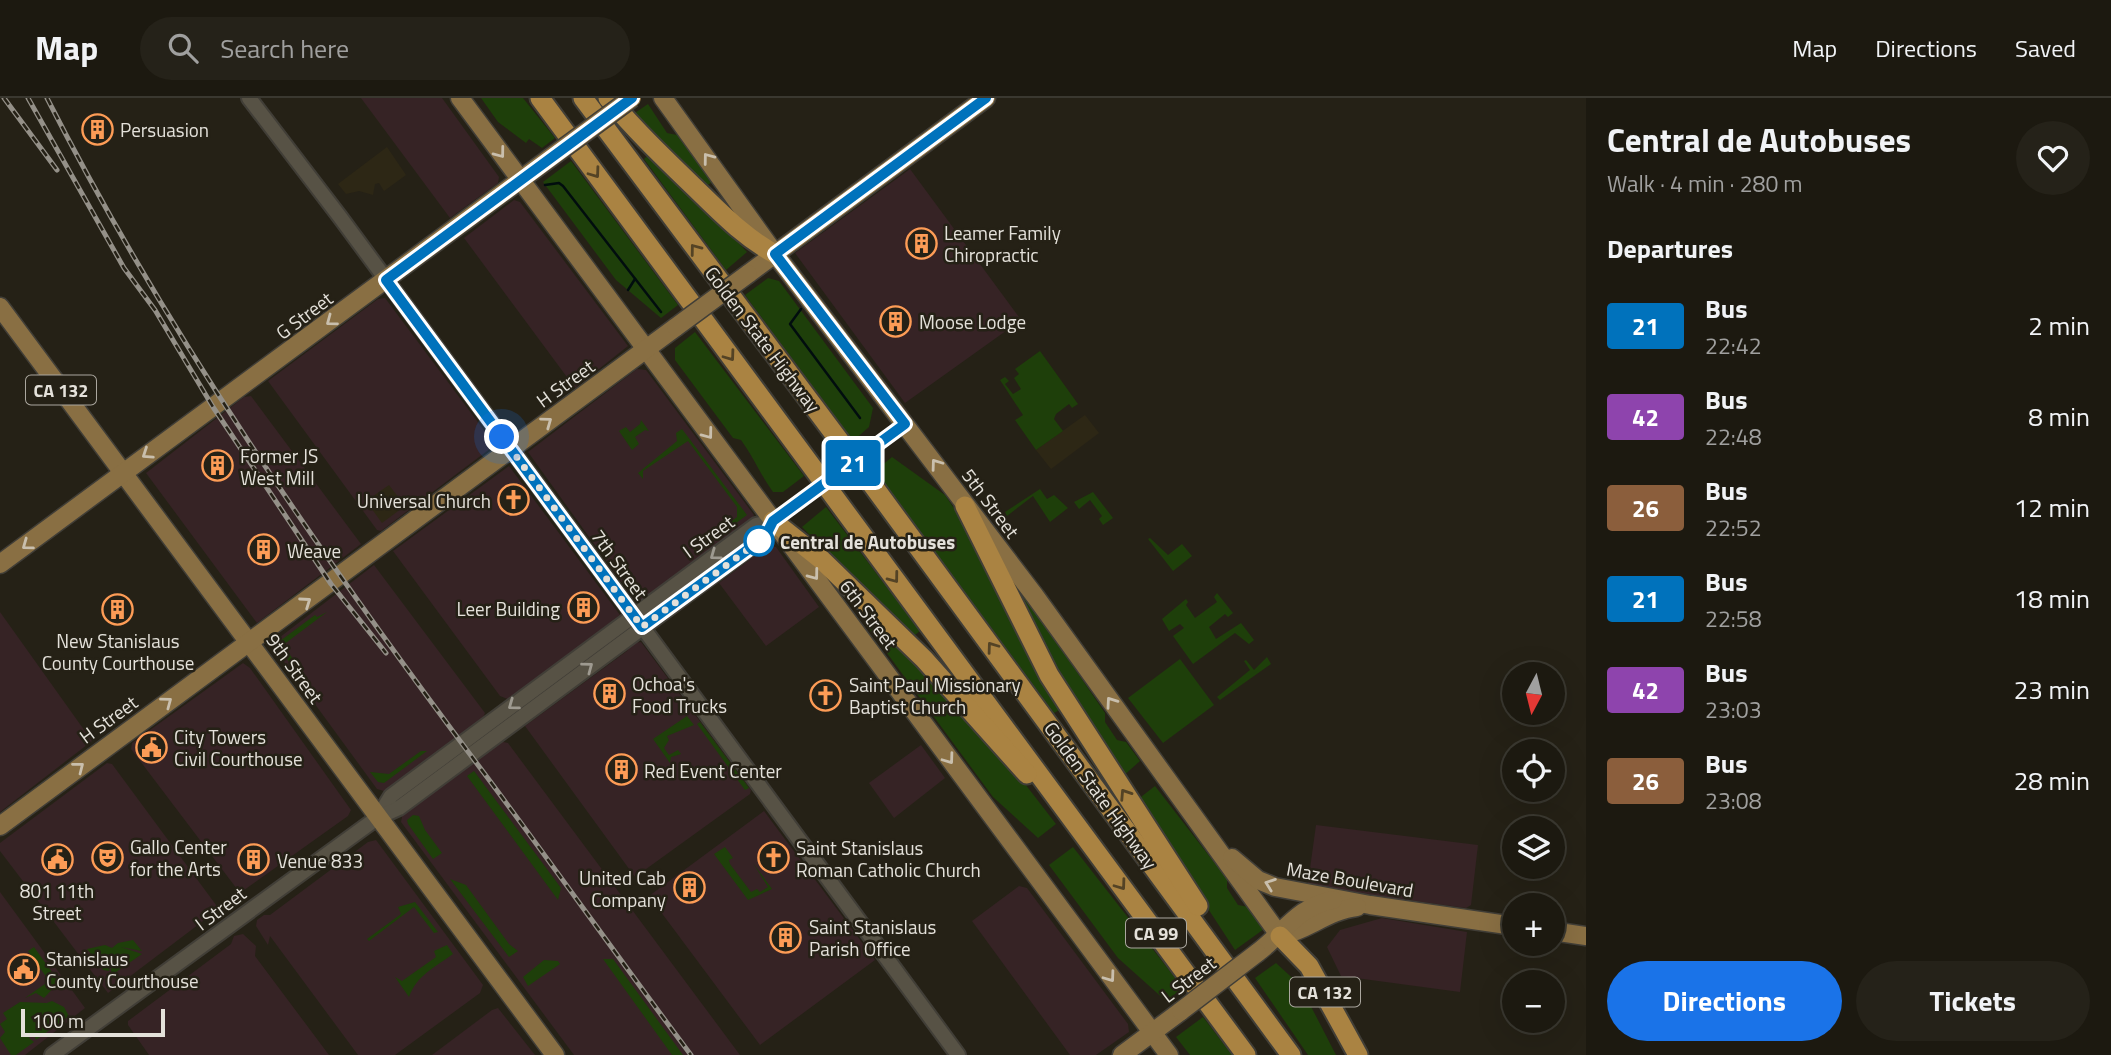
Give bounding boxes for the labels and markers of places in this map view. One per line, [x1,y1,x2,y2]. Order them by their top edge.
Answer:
building icon: Persuasion [80,112,114,146]
place label: Persuasion [120,115,209,144]
place label: Leamer Family Chiropractic [944,218,1061,269]
building icon: Leamer Family Chiropractic [904,226,938,260]
building icon: Moose Lodge [879,304,913,338]
place label: Moose Lodge [919,307,1026,336]
place label: Former JS West Mill [240,441,318,492]
building icon: Former JS West Mill [200,449,234,483]
church icon: Universal Church [497,483,531,517]
place label: Universal Church [357,486,491,515]
marker: Central de Autobuses [744,526,774,556]
place label: Central de Autobuses [780,527,955,556]
building icon: Weave [247,533,281,567]
place label: Weave [287,536,341,565]
building icon: Leer Building [566,591,600,625]
building icon: New Stanislaus County Courthouse [101,592,135,626]
place label: Leer Building [457,594,560,623]
place label: New Stanislaus County Courthouse [42,626,194,677]
place label: Ochoa's Food Trucks [632,669,727,720]
place label: Saint Paul Missionary Baptist Church [849,670,1021,721]
building icon: Ochoa's Food Trucks [592,677,626,711]
church icon: Saint Paul Missionary Baptist Church [809,678,843,712]
place label: City Towers Civil Courthouse [174,722,303,773]
public building icon: City Towers Civil Courthouse [134,730,168,764]
building icon: Red Event Center [604,753,638,787]
place label: Red Event Center [644,756,782,785]
place label: Gallo Center for the Arts [130,832,227,883]
place label: Saint Stanislaus Roman Catholic Church [796,833,981,884]
theatre icon: Gallo Center for the Arts [90,840,124,874]
church icon: Saint Stanislaus Roman Catholic Church [756,841,790,875]
public building icon: 801 11th Street [40,842,74,876]
building icon: Venue 833 [237,843,271,877]
place label: Venue 833 [277,846,363,875]
place label: United Cab Company [579,863,666,914]
building icon: United Cab Company [672,871,706,905]
place label: 801 11th Street [20,876,94,927]
place label: Saint Stanislaus Parish Office [809,912,936,963]
building icon: Saint Stanislaus Parish Office [769,920,803,954]
place label: Stanislaus County Courthouse [46,944,199,995]
public building icon: Stanislaus County Courthouse [6,952,40,986]

